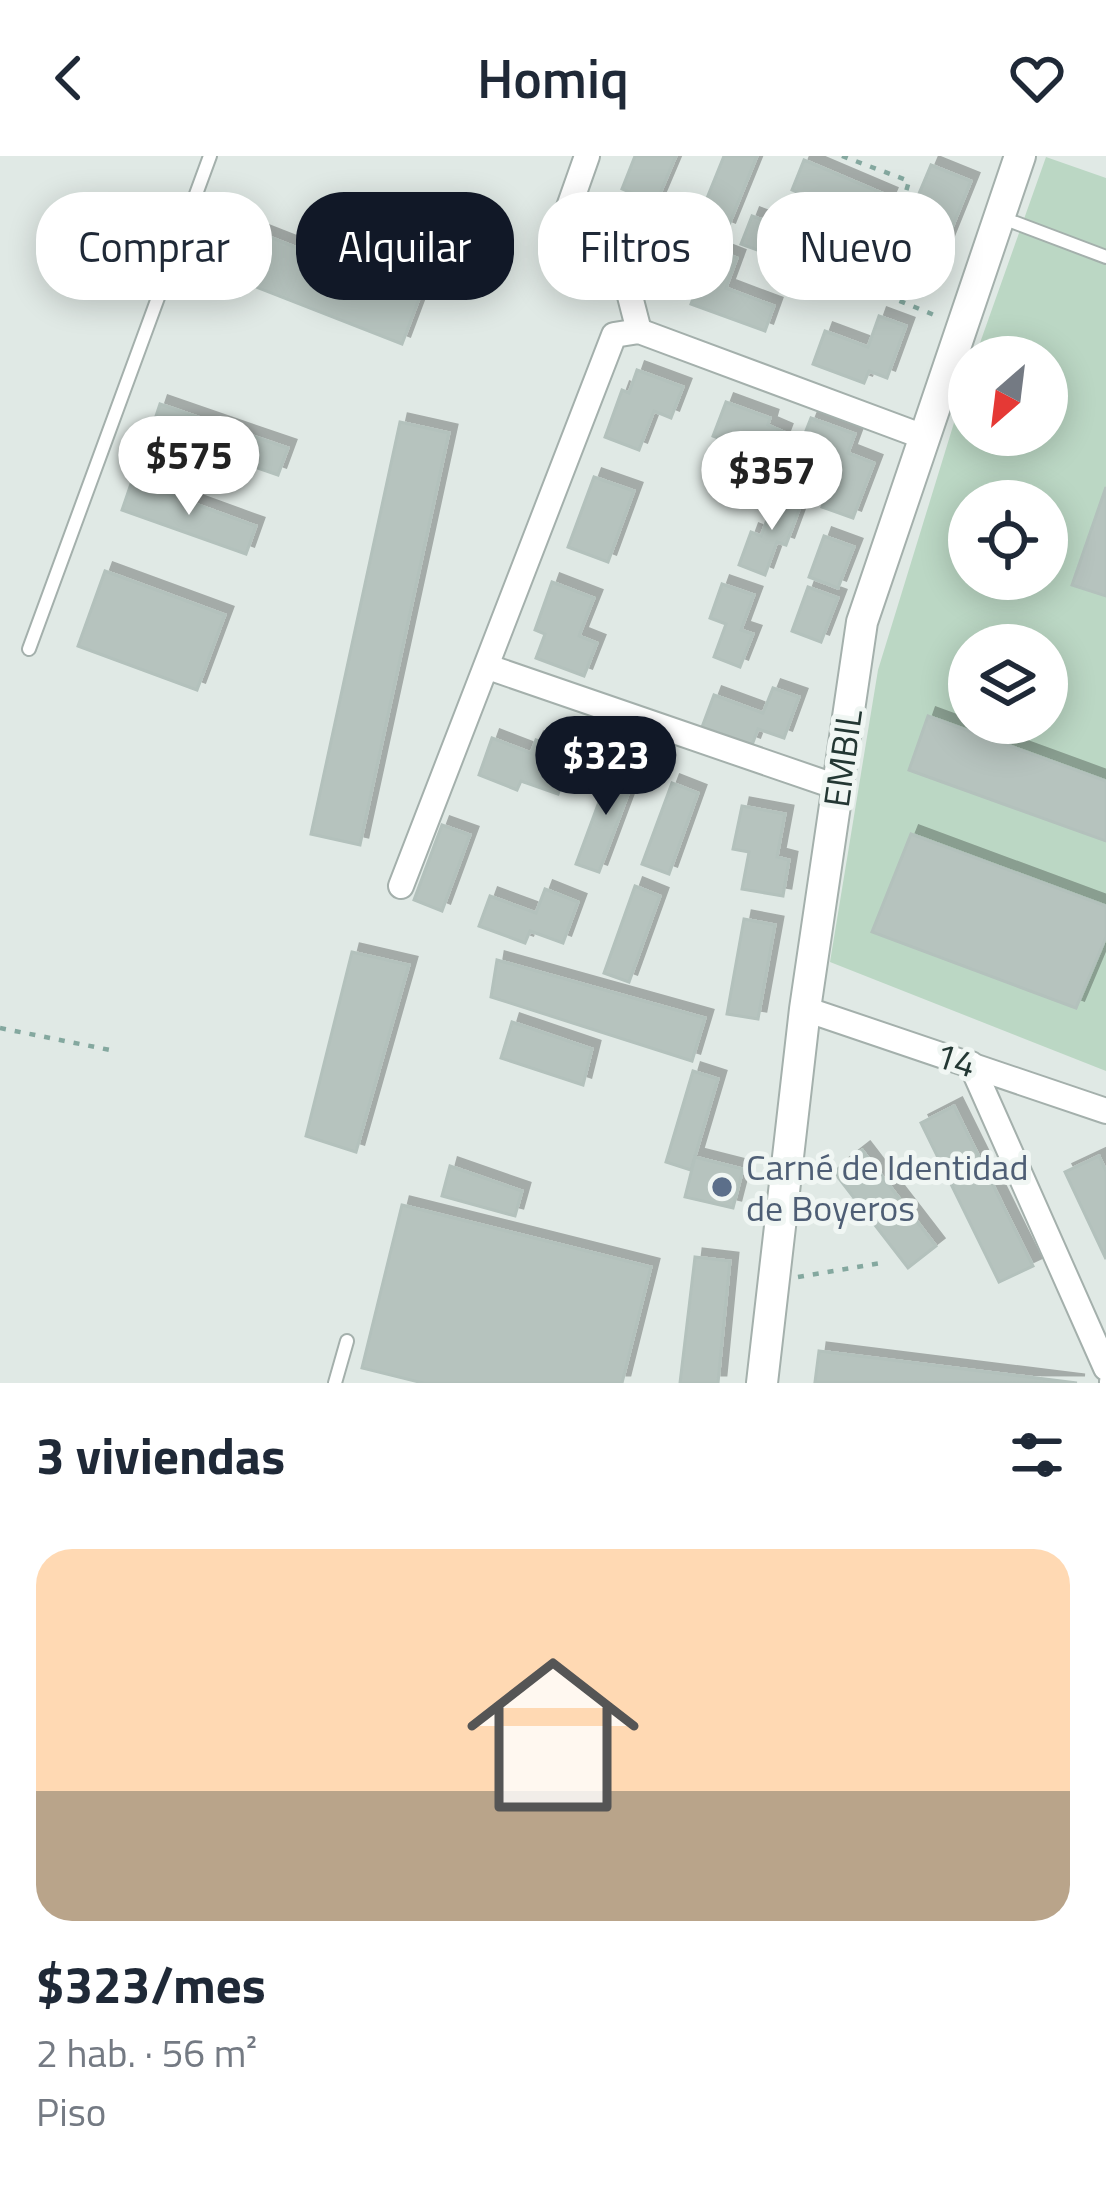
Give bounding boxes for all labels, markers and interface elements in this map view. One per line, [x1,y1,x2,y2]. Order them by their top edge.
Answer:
text: Homiq [477,37,629,119]
icon: back [36,45,102,111]
icon: heart [1004,45,1070,111]
chip: Comprar [36,192,272,300]
chip: Alquilar [296,192,514,300]
chip: Filtros [538,192,733,300]
chip: Nuevo [757,192,955,300]
north arrow [948,336,1068,456]
map controls [948,336,1068,744]
pin: $575 [118,416,260,518]
text: $575 [145,425,233,484]
pin: $357 [701,431,843,533]
text: $357 [728,440,816,499]
button: locate [948,480,1068,600]
button: layers [948,624,1068,744]
street label: EMBIL [808,705,876,811]
pin: $323 [535,716,677,818]
text: $323 [562,725,650,784]
street label: 14 [928,1027,984,1091]
place label: Carné de Identidad de Boyeros [746,1139,1028,1235]
marker: Carné de Identidad de Boyeros [709,1174,735,1200]
text: 3 viviendas [36,1416,285,1494]
icon: filters [1004,1422,1070,1488]
icon: home [445,1627,661,1843]
text: $323/mes [36,1945,266,2023]
text: 2 hab. · 56 m² [36,2023,257,2082]
text: Piso [36,2082,106,2141]

